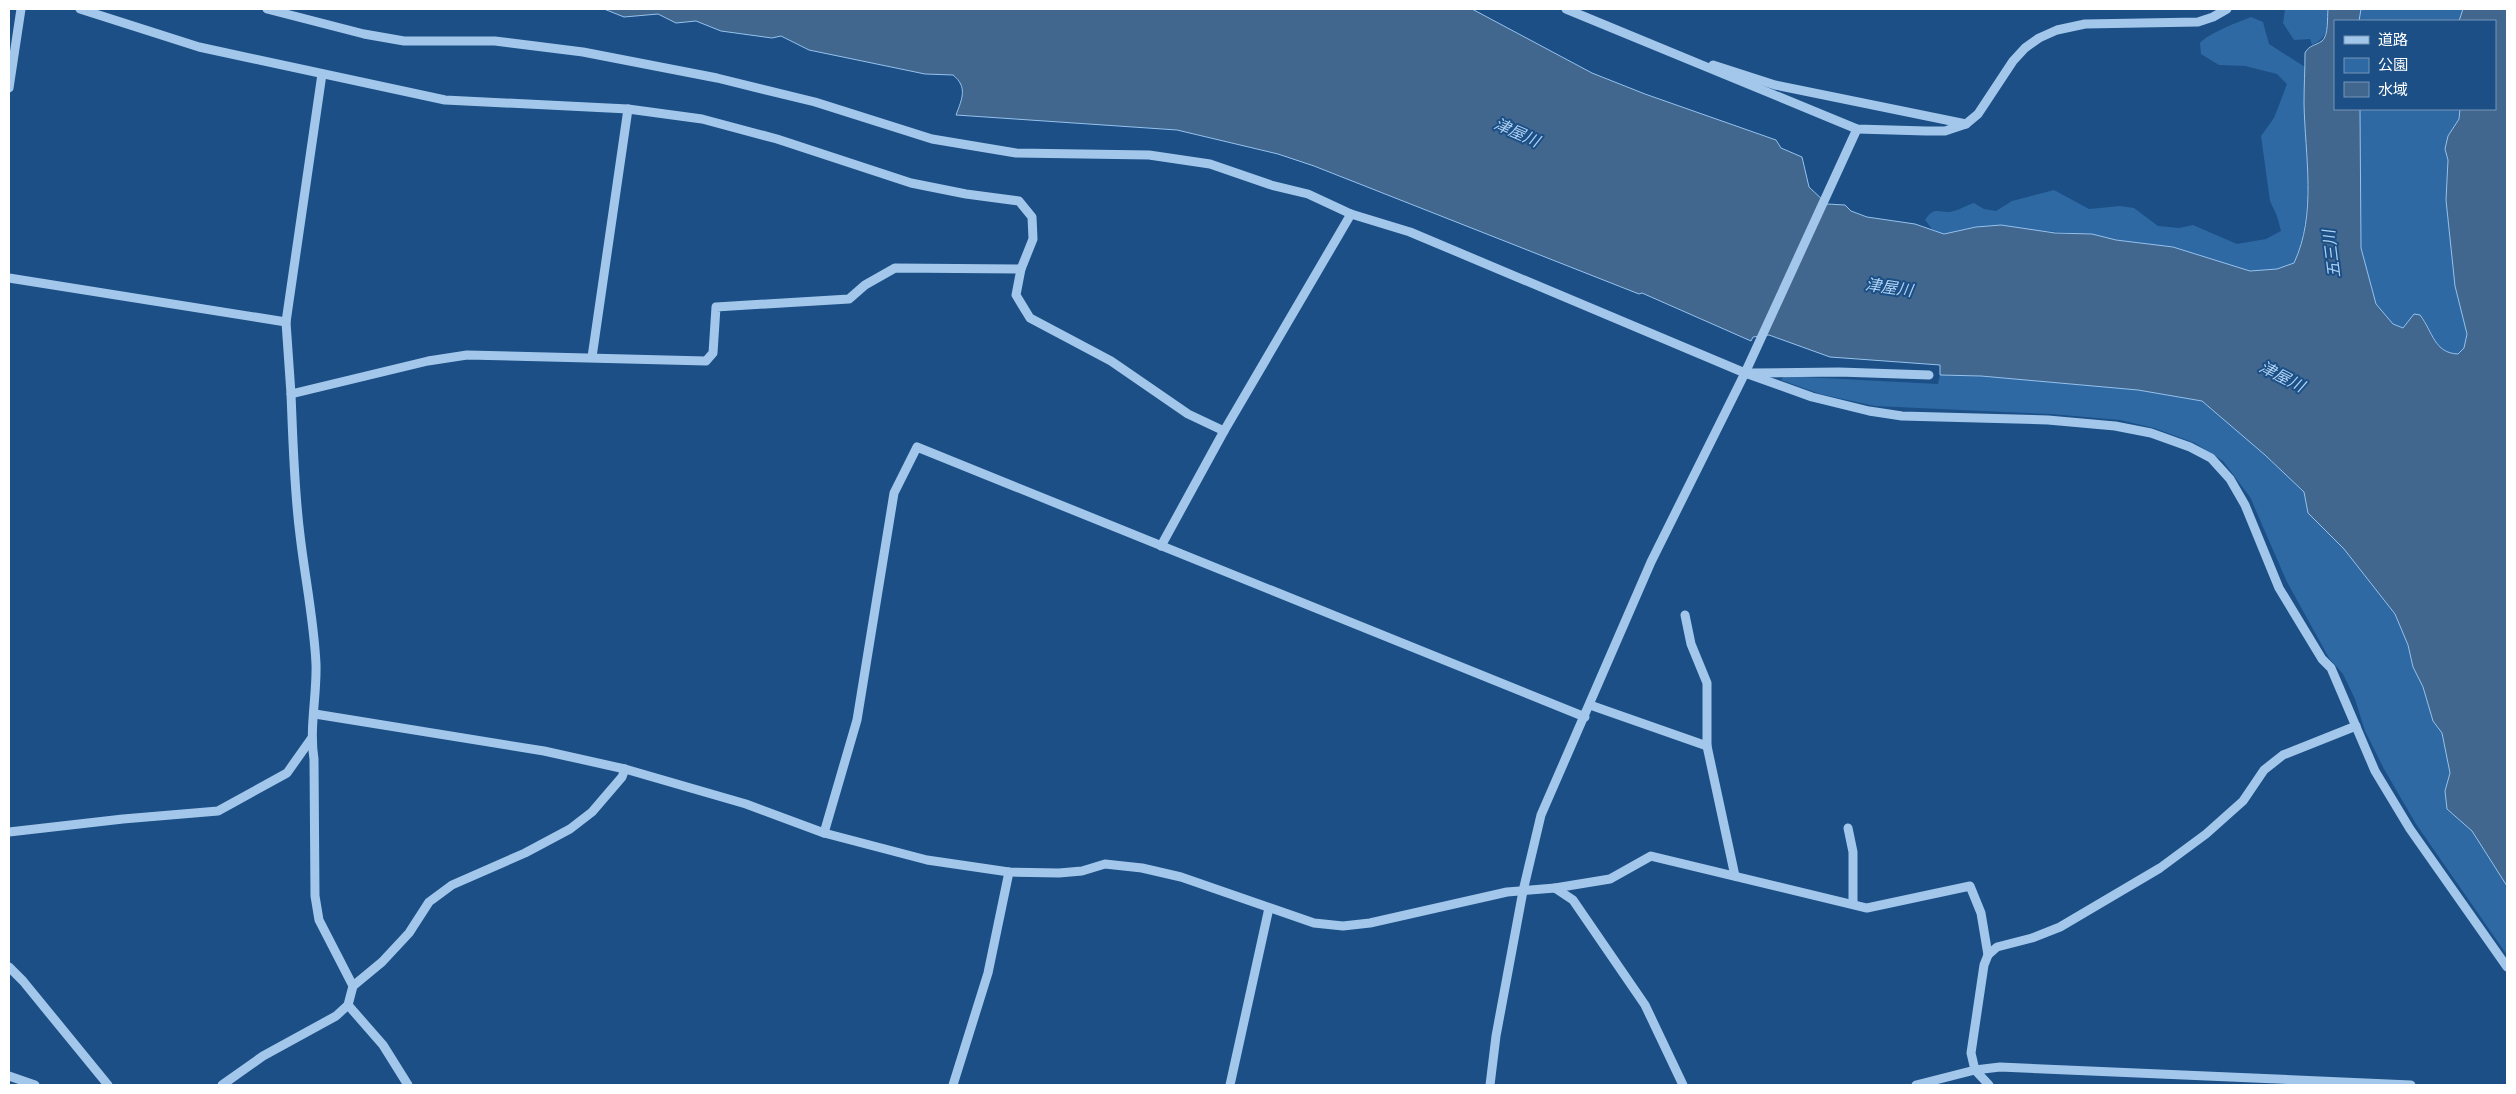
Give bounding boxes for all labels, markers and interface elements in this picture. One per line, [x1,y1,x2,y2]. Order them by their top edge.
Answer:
legend [2334,20,2496,110]
text: 道路 [2378,28,2408,51]
text: 公園 [2378,53,2408,76]
text: 水域 [2378,78,2408,101]
water label: 津屋川 [1490,111,1546,154]
water label: 五三川 [2316,227,2346,279]
water label: 津屋川 [1864,272,1916,303]
water label: 津屋川 [2255,354,2311,398]

